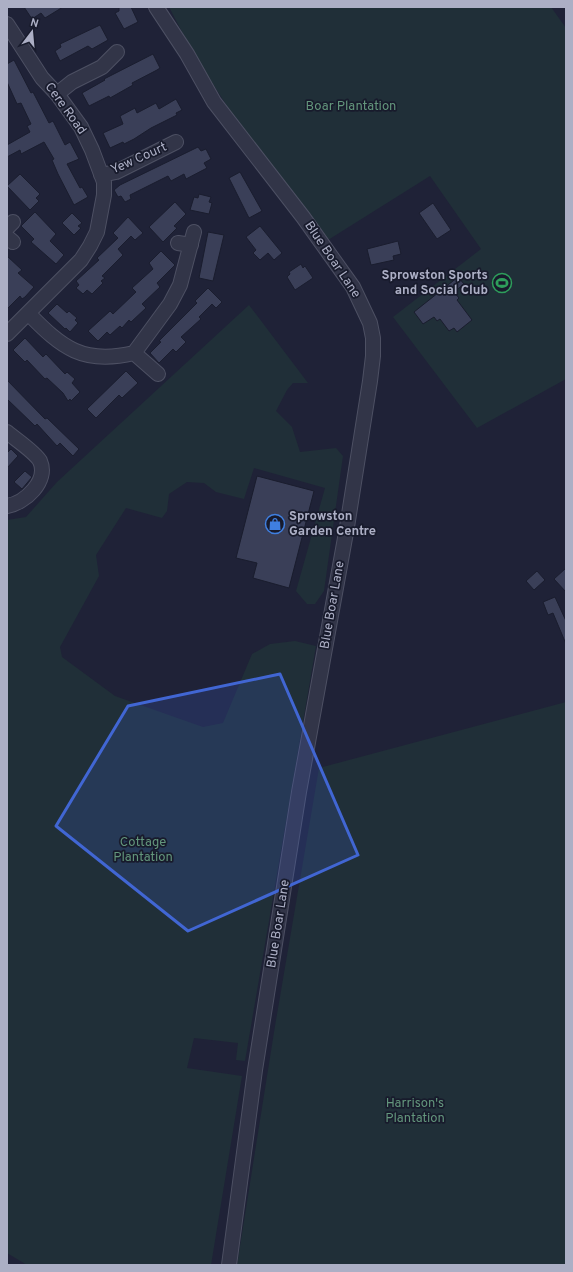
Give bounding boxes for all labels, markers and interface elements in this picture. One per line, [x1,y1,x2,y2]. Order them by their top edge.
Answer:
north arrow [12,12,52,52]
text: N [29,16,40,31]
street label: Cere Road [41,80,89,138]
park label: Boar Plantation [306,99,396,115]
street label: Yew Court [109,140,170,178]
street label: Blue Boar Lane [300,219,364,301]
place label: Sprowston Sports and Social Club [382,268,488,299]
sports icon: Sprowston Sports and Social Club [491,272,513,294]
place label: Sprowston Garden Centre [289,509,376,540]
shop icon: Sprowston Garden Centre [264,513,286,535]
street label: Blue Boar Lane [317,560,349,650]
park label: Cottage Plantation [113,835,173,866]
street label: Blue Boar Lane [264,879,294,969]
park label: Harrison's Plantation [385,1096,445,1127]

